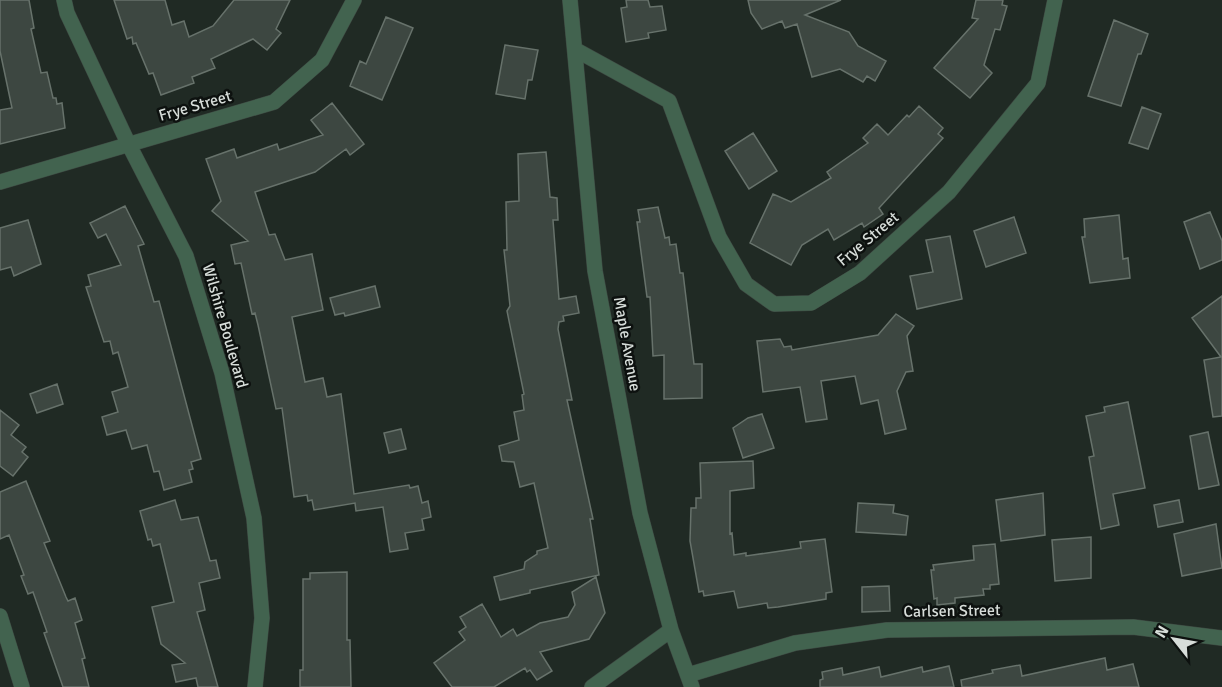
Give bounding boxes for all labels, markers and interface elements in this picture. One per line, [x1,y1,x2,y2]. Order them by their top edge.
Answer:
street label: Frye Street [156,86,234,126]
street label: Frye Street [833,207,903,271]
street label: Wilshire Boulevard [198,261,252,391]
street label: Maple Avenue [609,295,645,393]
street label: Carlsen Street [903,600,1001,622]
north arrow [1144,609,1204,669]
text: N [1151,622,1173,642]

